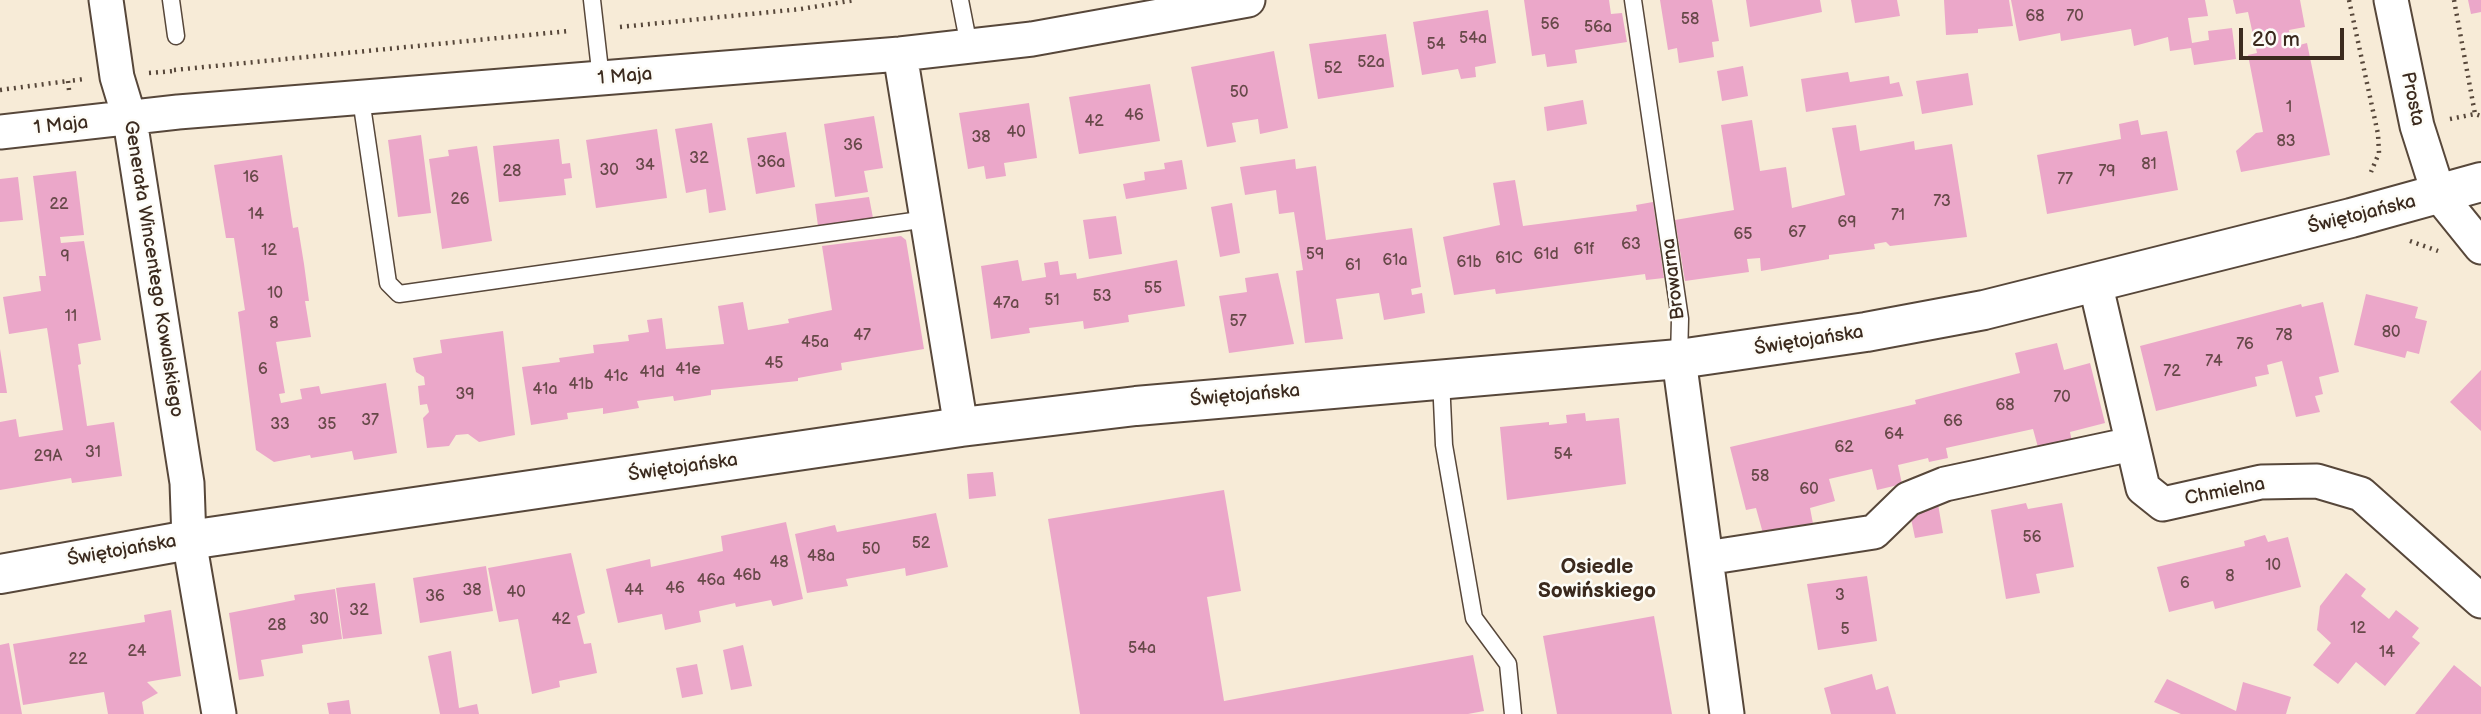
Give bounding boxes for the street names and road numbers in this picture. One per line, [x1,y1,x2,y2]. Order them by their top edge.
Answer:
street label: 1 Maja [597,63,653,91]
street label: Prosta [2395,70,2429,128]
street label: 1 Maja [33,112,89,140]
street label: Generała Wincentego Kowalskiego [118,119,188,419]
street label: Świętojańska [2306,191,2418,239]
street label: Browarna [1658,237,1690,321]
street label: Świętojańska [1753,321,1865,361]
street label: Świętojańska [1189,380,1301,412]
street label: Świętojańska [627,449,739,487]
street label: Chmielna [2183,473,2267,511]
street label: Świętojańska [66,530,178,572]

